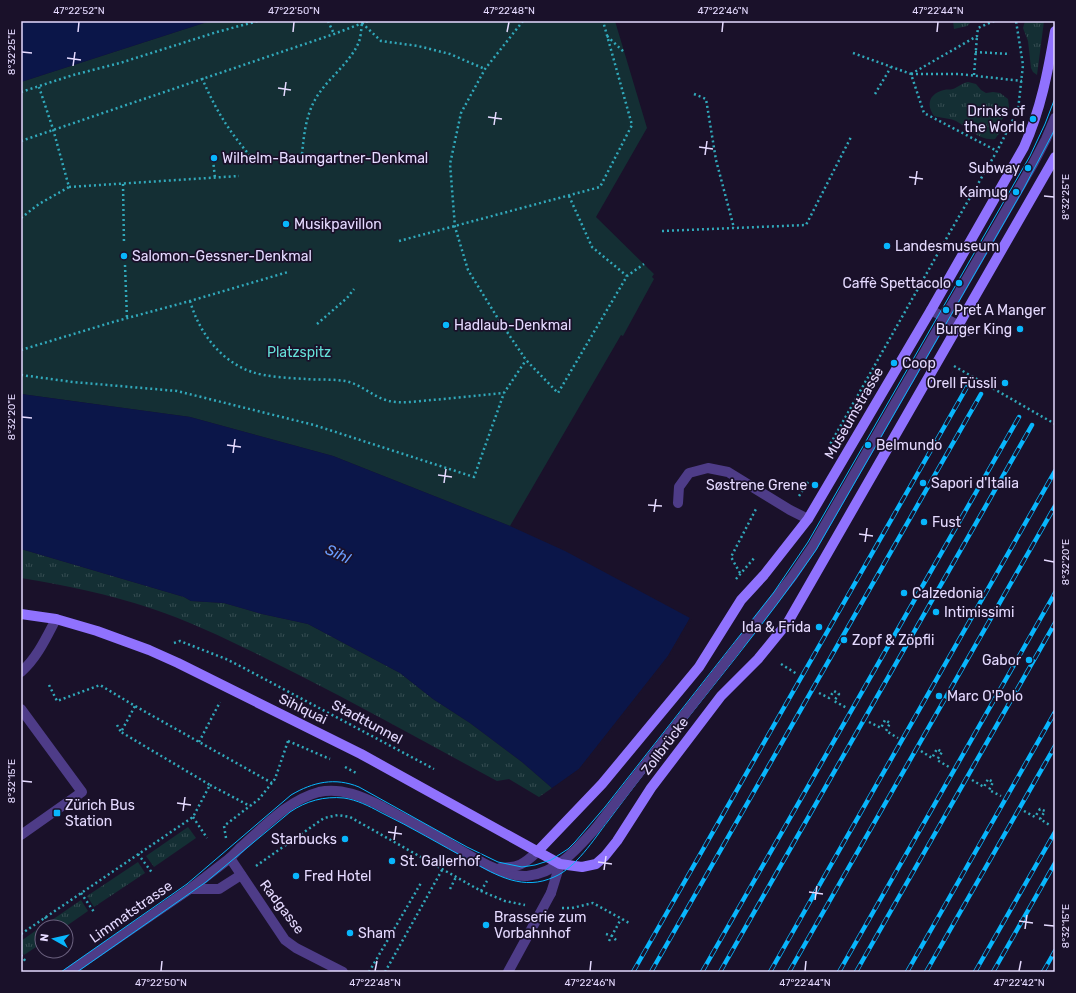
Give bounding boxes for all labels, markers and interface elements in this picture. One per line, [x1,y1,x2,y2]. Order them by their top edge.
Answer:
text: 47°22'52"N [53,5,105,17]
text: 47°22'50"N [268,5,320,17]
text: 47°22'48"N [483,5,535,17]
text: 47°22'46"N [697,5,749,17]
text: 47°22'44"N [912,5,964,17]
text: 8°32'25"E [6,29,18,75]
place label: Drinks of the World [964,103,1026,136]
marker: Drinks of the World [1028,114,1038,124]
place label: Wilhelm-Baumgartner-Denkmal [222,150,428,167]
marker: Wilhelm-Baumgartner-Denkmal [209,153,219,163]
place label: Subway [968,160,1020,177]
marker: Subway [1023,163,1033,173]
text: 8°32'25"E [1060,174,1072,220]
place label: Kaimug [959,184,1008,201]
marker: Kaimug [1011,187,1021,197]
place label: Musikpavillon [294,216,382,233]
marker: Musikpavillon [281,219,291,229]
place label: Landesmuseum [895,238,999,255]
marker: Landesmuseum [882,241,892,251]
place label: Salomon-Gessner-Denkmal [132,248,312,265]
marker: Salomon-Gessner-Denkmal [119,251,129,261]
place label: Caffè Spettacolo [842,275,951,292]
marker: Caffè Spettacolo [954,278,964,288]
place label: Pret A Manger [954,302,1046,319]
marker: Pret A Manger [941,305,951,315]
place label: Hadlaub-Denkmal [454,317,571,334]
marker: Hadlaub-Denkmal [441,320,451,330]
place label: Burger King [936,321,1012,338]
marker: Burger King [1015,324,1025,334]
park label: Platzspitz [267,344,331,361]
place label: Coop [902,355,936,372]
marker: Coop [889,358,899,368]
street label: Museumstrasse [821,364,887,462]
place label: Orell Füssli [927,375,997,392]
marker: Orell Füssli [1000,378,1010,388]
text: 8°32'20"E [6,394,18,440]
place label: Belmundo [876,437,942,454]
marker: Belmundo [863,440,873,450]
place label: Sapori d'Italia [931,475,1019,492]
place label: Søstrene Grene [706,477,807,494]
marker: Sapori d'Italia [918,478,928,488]
marker: Søstrene Grene [810,480,820,490]
place label: Fust [932,514,962,531]
marker: Fust [919,517,929,527]
text: 8°32'20"E [1060,539,1072,585]
water label: Sihl [323,540,354,568]
place label: Calzedonia [912,585,983,602]
marker: Calzedonia [899,588,909,598]
place label: Intimissimi [944,604,1014,621]
marker: Intimissimi [931,607,941,617]
place label: Ida & Frida [742,619,811,636]
marker: Ida & Frida [814,622,824,632]
place label: Zopf & Zöpfli [852,632,934,649]
marker: Zopf & Zöpfli [839,635,849,645]
place label: Gabor [982,652,1022,669]
marker: Gabor [1024,655,1034,665]
place label: Marc O'Polo [947,688,1023,705]
street label: Sihlquai [276,690,330,728]
marker: Marc O'Polo [934,691,944,701]
street label: Stadttunnel [329,696,405,748]
street label: Zollbrücke [638,714,692,778]
text: 8°32'15"E [6,759,18,803]
place label: Zürich Bus Station [65,797,135,830]
marker: Zürich Bus Station [52,808,62,818]
place label: Starbucks [271,831,337,848]
marker: Starbucks [340,834,350,844]
place label: St. Gallerhof [400,853,481,870]
marker: St. Gallerhof [387,856,397,866]
place label: Fred Hotel [304,868,371,885]
marker: Fred Hotel [291,871,301,881]
street label: Limmatstrasse [86,877,176,947]
street label: Radgasse [256,877,308,938]
text: 8°32'15"E [1060,904,1072,948]
place label: Brasserie zum Vorbahnhof [494,909,586,942]
north arrow [34,919,74,959]
marker: Brasserie zum Vorbahnhof [481,920,491,930]
place label: Sham [358,925,395,942]
marker: Sham [345,928,355,938]
text: N [38,933,52,943]
text: 47°22'50"N [135,977,187,989]
text: 47°22'48"N [349,977,401,989]
text: 47°22'46"N [564,977,616,989]
text: 47°22'44"N [779,977,831,989]
text: 47°22'42"N [993,977,1045,989]

